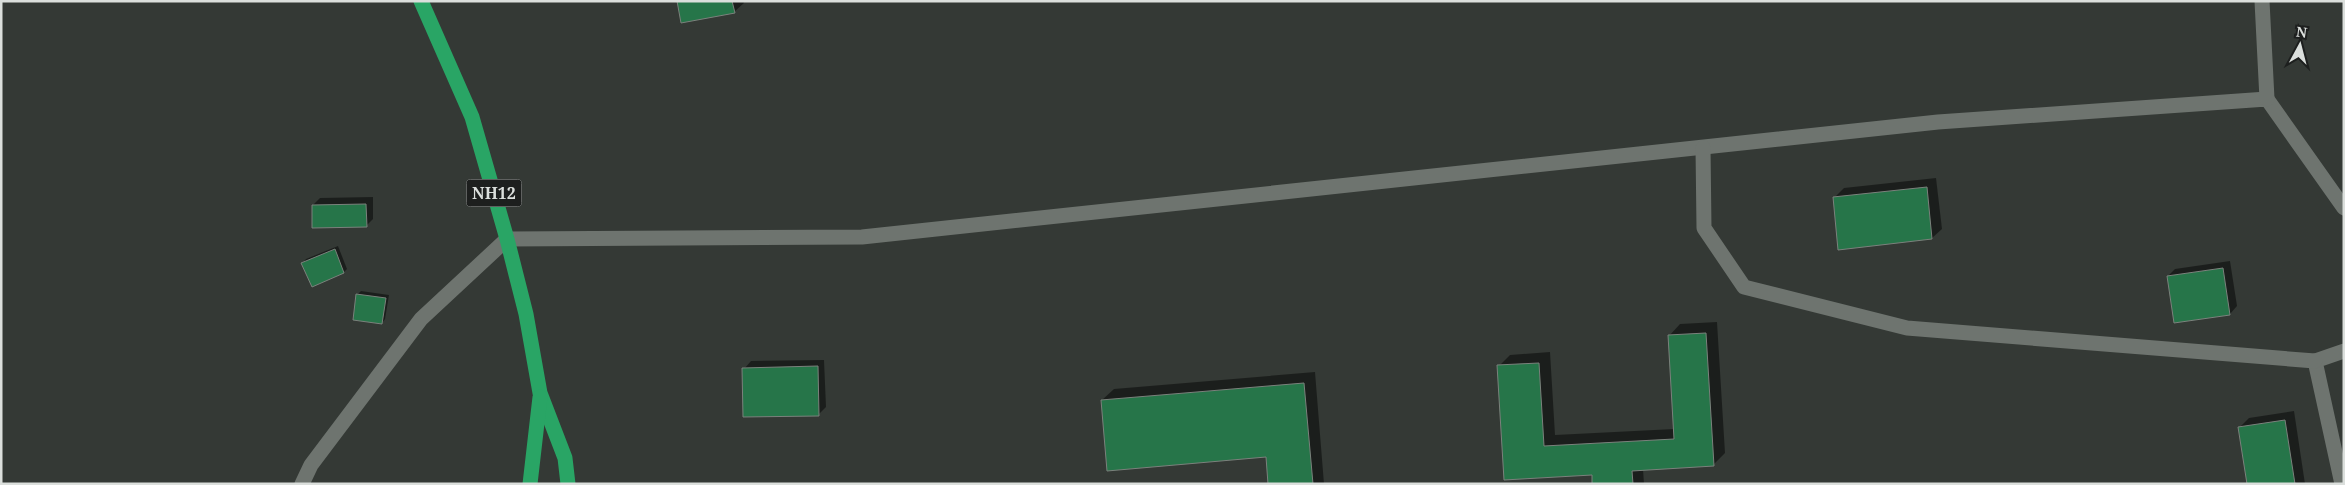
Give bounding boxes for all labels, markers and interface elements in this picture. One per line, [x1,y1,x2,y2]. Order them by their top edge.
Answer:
north arrow [2275,20,2325,70]
text: N [2295,21,2308,42]
road number: NH12 [466,180,522,207]

